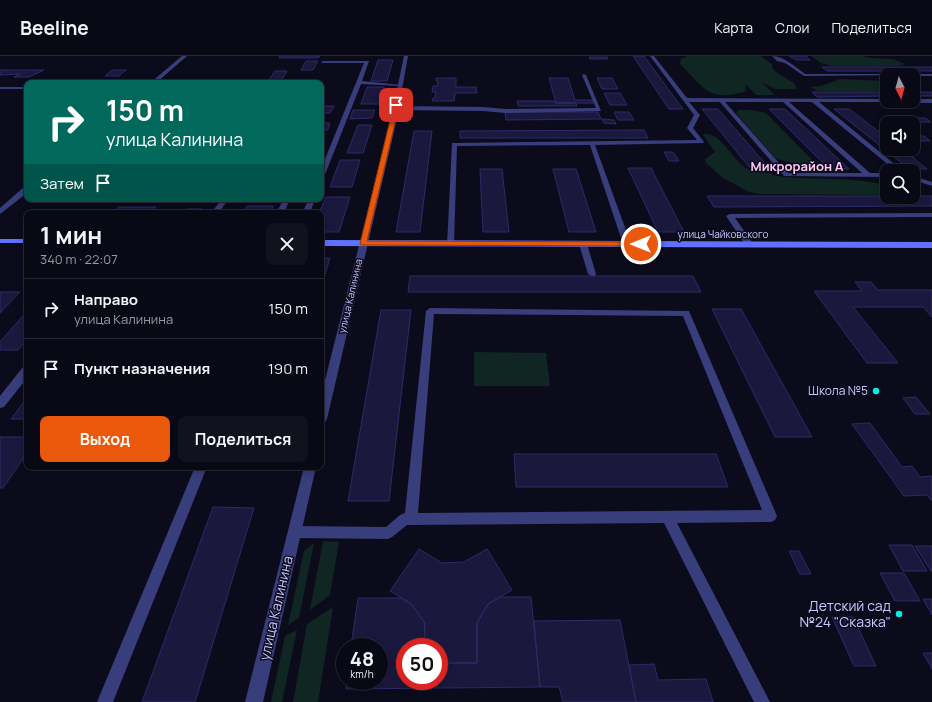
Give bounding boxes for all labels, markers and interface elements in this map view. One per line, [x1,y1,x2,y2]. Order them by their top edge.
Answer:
text: Beeline [20,15,89,41]
text: Карта [714,18,753,37]
text: Слои [775,18,809,37]
text: Поделиться [831,18,912,37]
north arrow [880,68,920,108]
map controls [880,68,920,204]
pin [379,88,413,122]
text: 150 m [106,91,184,129]
icon: arrive [385,94,407,116]
icon: right [40,96,92,148]
button: sound [880,116,920,156]
text: улица Калинина [106,127,243,151]
district label: Микрорайон А [751,157,844,175]
button: search [880,164,920,204]
icon: arrive [92,172,114,194]
text: Затем [40,173,84,194]
text: 1 мин [40,218,102,251]
button: close [266,223,308,265]
position arrow [620,223,662,265]
street label: улица Чайковского [678,227,769,241]
text: 340 m · 22:07 [40,250,118,268]
street label: улица Калинина [335,257,365,335]
text: Направо [74,289,138,310]
icon: right [40,298,62,320]
text: 150 m [269,298,308,319]
text: улица Калинина [74,310,173,328]
icon: arrive [40,358,62,380]
text: Пункт назначения [74,358,210,379]
text: 190 m [268,358,308,379]
place label: Школа №5 [808,382,868,399]
marker: Школа №5 [871,386,881,396]
button: Выход [40,416,170,462]
button: Поделиться [178,416,308,462]
street label: улица Калинина [254,554,297,662]
place label: Детский сад №24 "Сказка" [800,596,891,631]
marker: Детский сад №24 "Сказка" [894,609,904,619]
speed limit sign: 50 [396,638,448,690]
text: 48 [350,645,374,672]
text: km/h [350,667,374,681]

